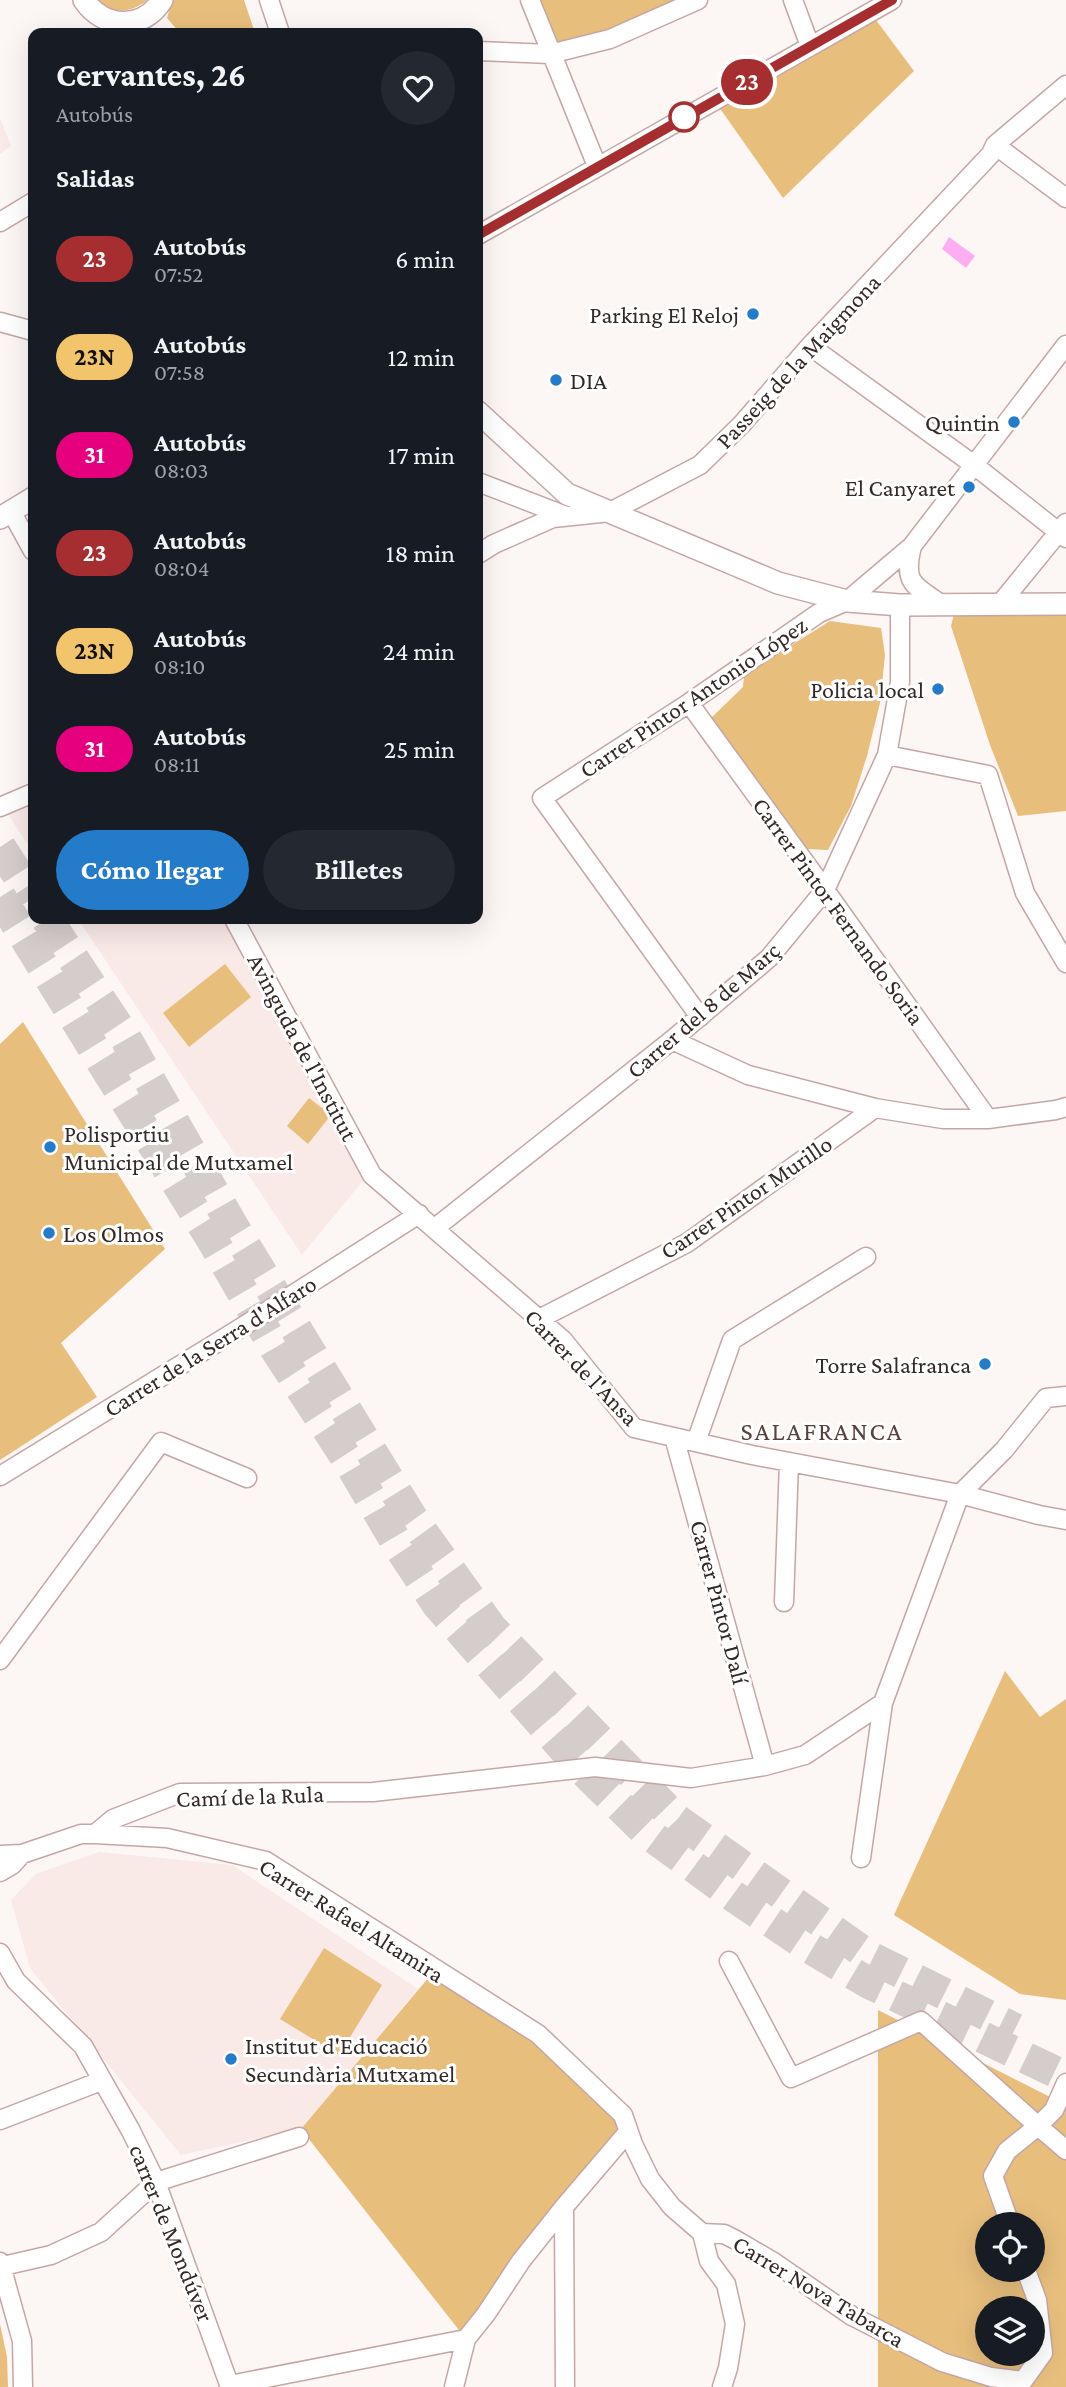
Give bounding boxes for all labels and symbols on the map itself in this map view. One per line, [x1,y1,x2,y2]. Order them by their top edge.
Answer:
line badge: 23 [716,59,778,105]
unlabelled marker [669,102,699,132]
street label: Passeig de la Maigmona [710,268,886,454]
place label: Parking El Reloj [590,301,739,328]
marker: Parking El Reloj [745,306,761,322]
place label: DIA [570,367,607,394]
marker: DIA [548,372,564,388]
place label: Quintin [925,409,1000,436]
marker: Quintin [1006,414,1022,430]
place label: El Canyaret [845,474,956,501]
marker: El Canyaret [961,479,977,495]
street label: Carrer Pintor Antonio López [574,611,812,783]
place label: Policia local [810,676,924,703]
marker: Policia local [930,681,946,697]
street label: Carrer Pintor Fernando Soria [747,792,931,1030]
street label: Carrer del 8 de Març [621,936,785,1084]
street label: Avinguda de l'Institut [242,949,364,1146]
place label: Polisportiu Municipal de Mutxamel [64,1120,293,1175]
street label: Carrer Pintor Murillo [655,1130,837,1264]
marker: Polisportiu Municipal de Mutxamel [42,1139,58,1155]
place label: Los Olmos [63,1220,164,1247]
marker: Los Olmos [41,1225,57,1241]
street label: Carrer de la Serra d'Alfaro [99,1270,321,1422]
street label: Carrer de l'Ansa [520,1303,644,1431]
place label: Torre Salafranca [815,1351,971,1378]
marker: Torre Salafranca [977,1356,993,1372]
district label: SALAFRANCA [741,1417,903,1446]
street label: Carrer Pintor Dalí [685,1517,755,1688]
street label: Camí de la Rula [176,1780,324,1812]
street label: Carrer Rafael Altamira [255,1852,449,1988]
place label: Institut d'Educació Secundària Mutxamel [245,2032,455,2087]
marker: Institut d'Educació Secundària Mutxamel [223,2051,239,2067]
street label: carrer de Mondúver [124,2140,220,2326]
street label: Carrer Nova Tabarca [728,2229,910,2353]

